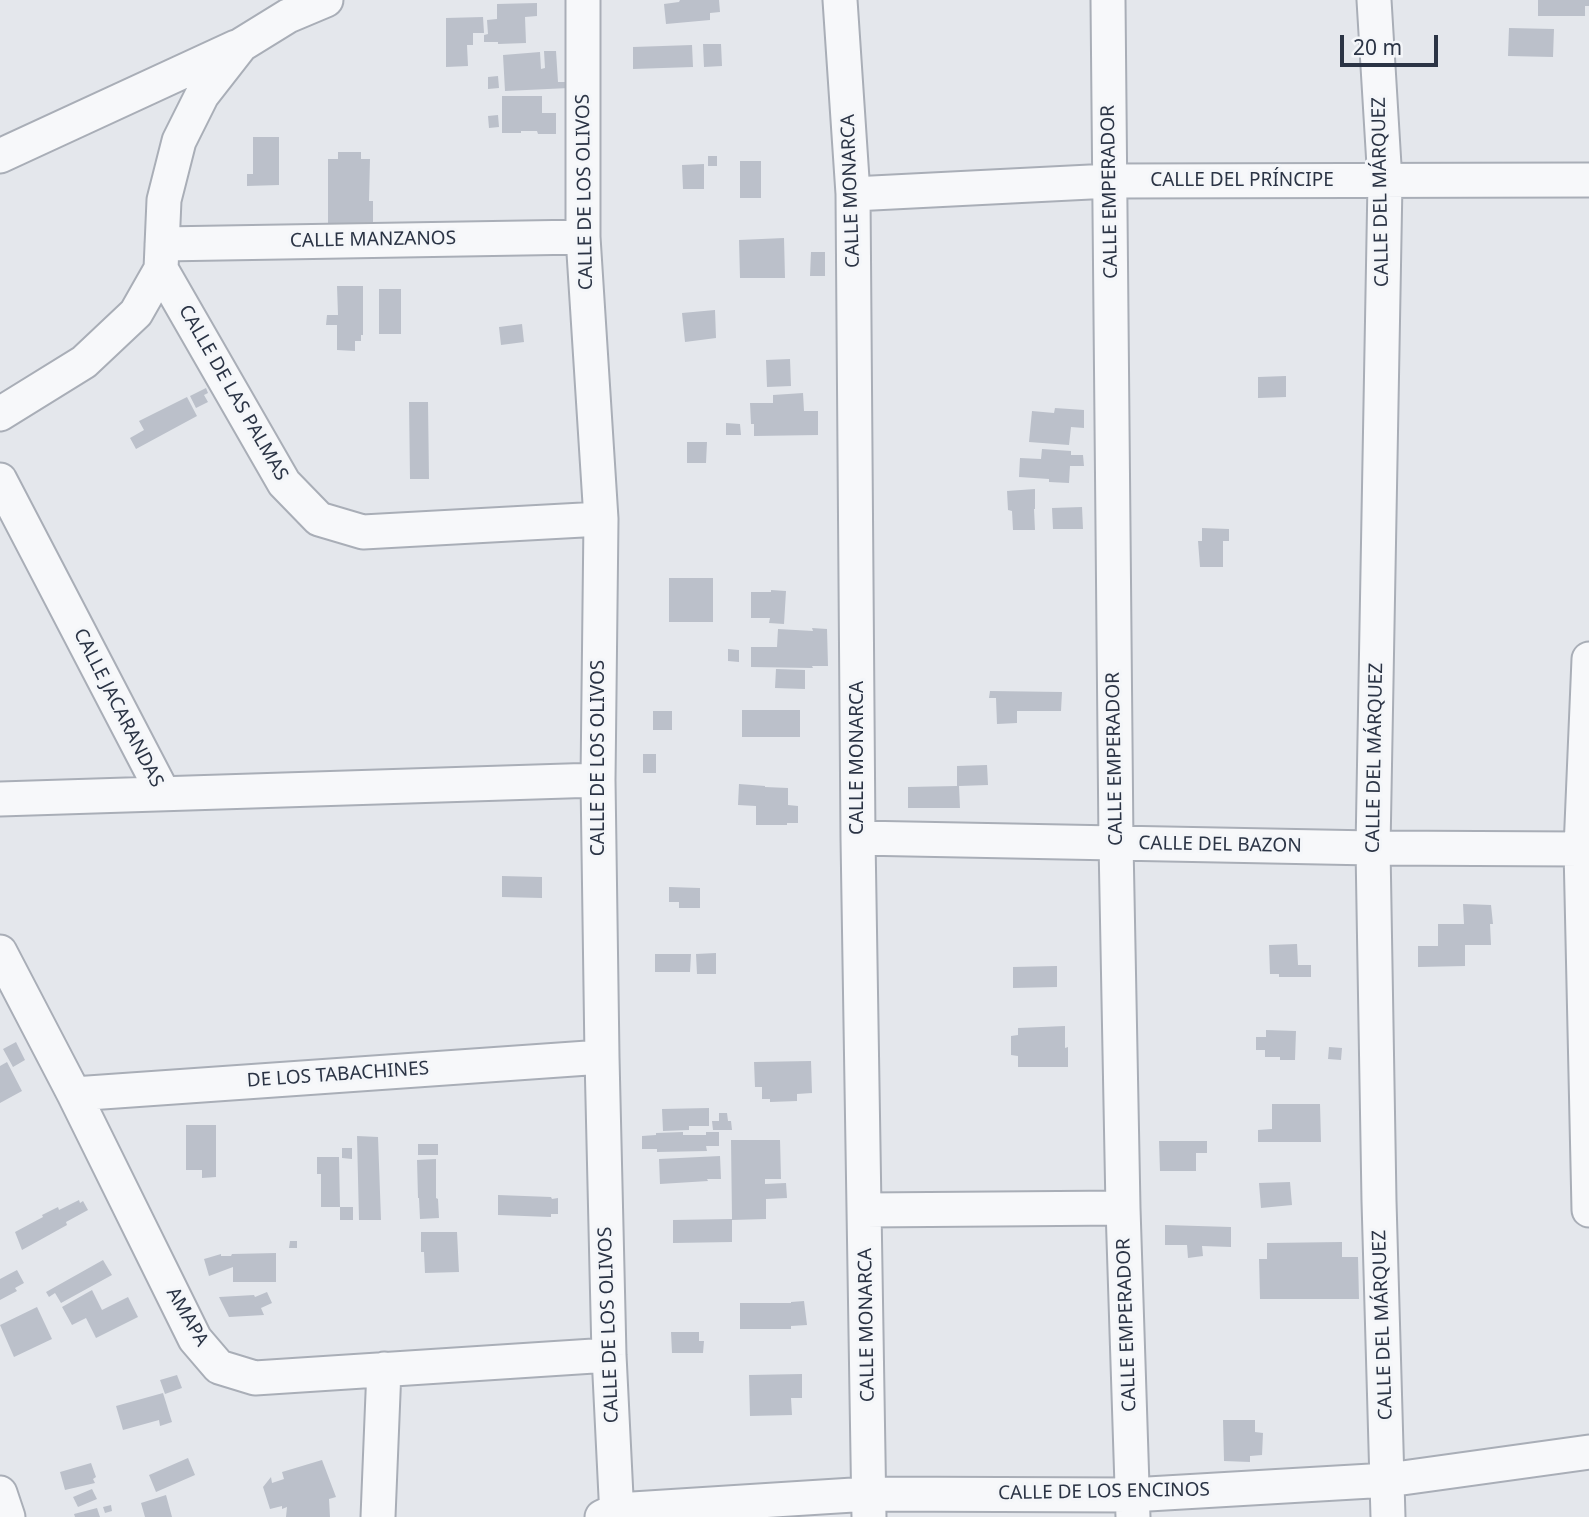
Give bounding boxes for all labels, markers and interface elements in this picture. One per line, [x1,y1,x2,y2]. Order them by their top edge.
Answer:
scale bar [1344,21,1442,65]
text: 20 m [1353,33,1402,61]
street label: CALLE DE LOS OLIVOS [572,94,598,290]
street label: CALLE DEL MÁRQUEZ [1368,97,1394,287]
street label: CALLE EMPERADOR [1097,105,1123,279]
street label: CALLE MONARCA [837,114,865,268]
street label: CALLE DEL PRÍNCIPE [1150,170,1334,192]
street label: CALLE MANZANOS [290,227,456,253]
street label: CALLE DE LAS PALMAS [173,301,293,485]
street label: CALLE JACARANDAS [68,625,168,791]
street label: CALLE DE LOS OLIVOS [588,660,610,856]
street label: CALLE DEL MÁRQUEZ [1362,663,1388,853]
street label: CALLE EMPERADOR [1102,672,1128,846]
street label: CALLE MONARCA [847,681,869,835]
street label: CALLE DEL BAZON [1138,832,1302,858]
street label: DE LOS TABACHINES [246,1057,430,1093]
street label: CALLE DE LOS OLIVOS [594,1226,624,1424]
street label: CALLE DEL MÁRQUEZ [1368,1230,1398,1420]
street label: CALLE EMPERADOR [1113,1238,1141,1412]
street label: CALLE MONARCA [854,1248,880,1402]
street label: AMAPA [161,1284,213,1350]
street label: CALLE DE LOS ENCINOS [998,1479,1210,1505]

